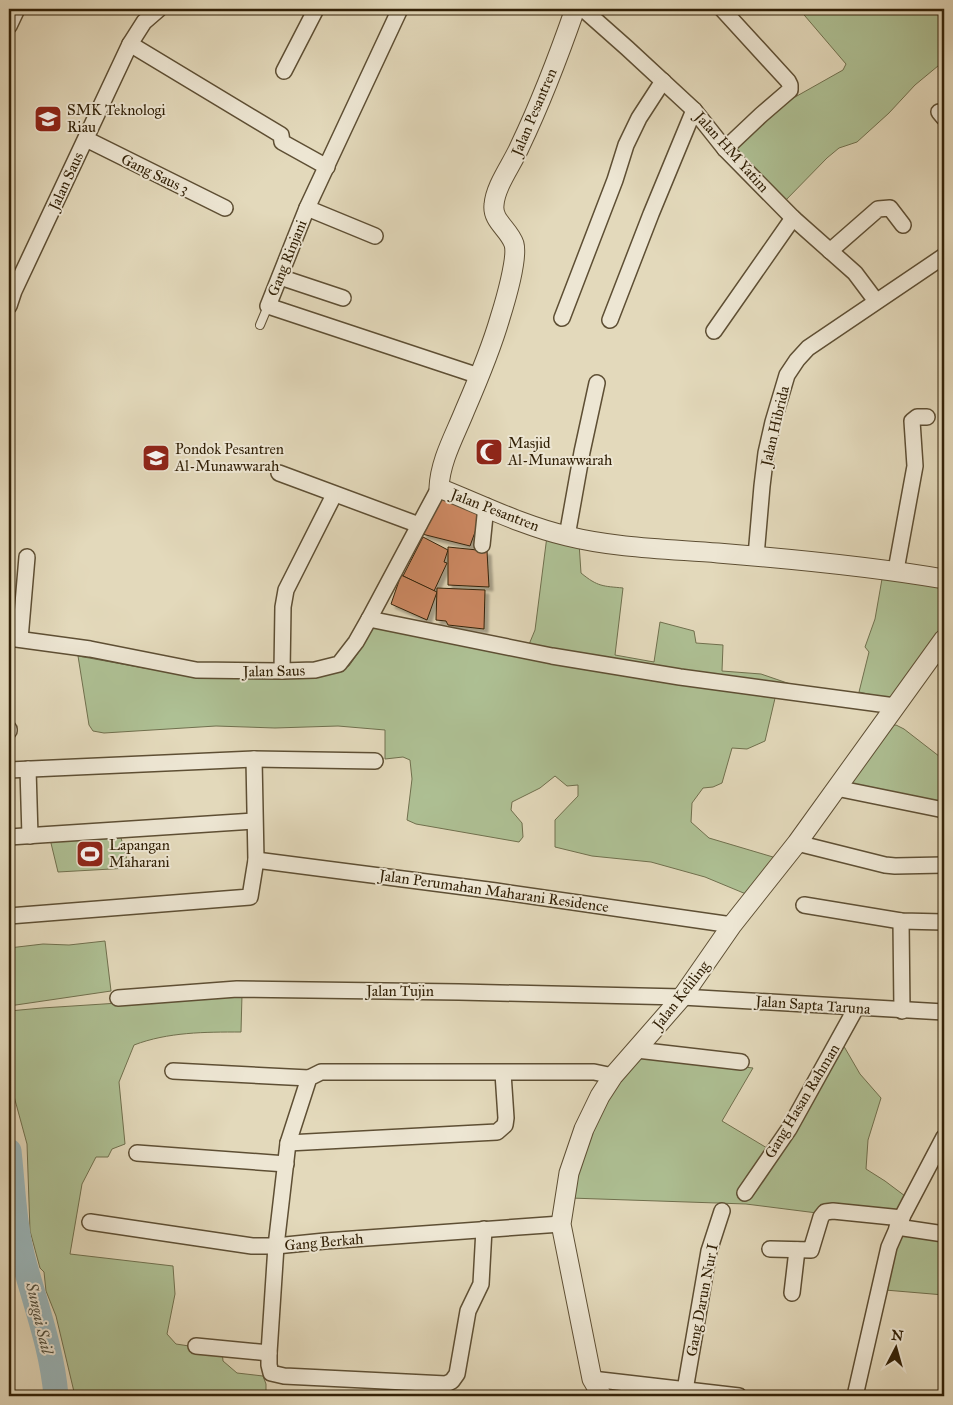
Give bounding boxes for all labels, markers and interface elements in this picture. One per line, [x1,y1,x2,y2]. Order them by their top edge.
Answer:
street label: Jalan Pesantren [507,66,561,161]
place label: SMK Teknologi Riau [67,101,166,136]
school or university icon: SMK Teknologi Riau [33,104,63,134]
street label: Jalan HM Yatim [689,106,773,197]
street label: Jalan Saus [44,149,88,215]
street label: Gang Saus 3 [118,150,192,198]
street label: Gang Rinjani [264,217,310,299]
street label: Jalan Hibrida [757,384,794,470]
place label: Masjid Al-Munawwarah [507,434,613,469]
mosque icon: Masjid Al-Munawwarah [474,437,504,467]
place label: Pondok Pesantren Al-Munawwarah [174,440,284,475]
school or university icon: Pondok Pesantren Al-Munawwarah [141,443,171,473]
street label: Jalan Pesantren [446,484,542,536]
street label: Jalan Saus [241,661,305,682]
place label: Lapangan Maharani [109,836,170,871]
sports icon: Lapangan Maharani [75,839,105,869]
street label: Jalan Perumahan Maharani Residence [376,866,610,917]
street label: Jalan Keliling [647,956,715,1035]
street label: Jalan Tujin [364,982,434,1001]
street label: Jalan Sapta Taruna [753,992,872,1019]
street label: Gang Hasan Rahman [761,1040,843,1162]
street label: Gang Berkah [284,1230,365,1254]
street label: Gang Darun Nur I [682,1242,722,1358]
water label: Sungai Sail [22,1280,57,1357]
north arrow [870,1322,920,1372]
text: N [891,1326,904,1345]

